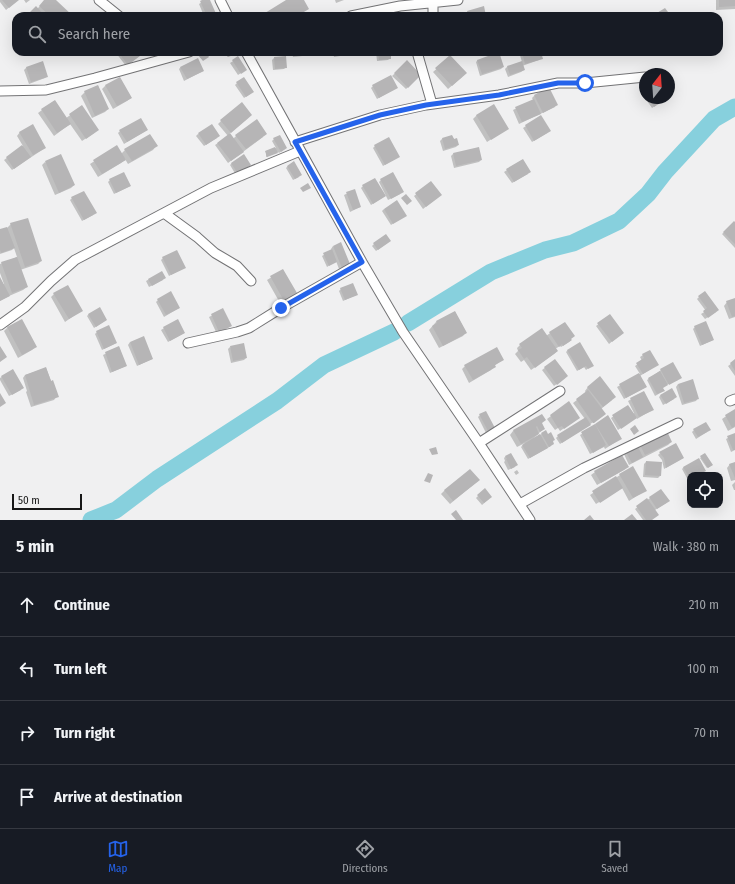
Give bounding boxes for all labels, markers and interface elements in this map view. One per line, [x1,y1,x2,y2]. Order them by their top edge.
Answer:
search box [12,12,723,56]
icon: search [26,23,48,45]
text: Search here [58,25,130,43]
north arrow [639,68,675,104]
route start [576,74,594,92]
route end [272,299,290,317]
map controls [687,472,723,508]
button: locate [687,472,723,508]
scale bar [12,492,82,511]
text: 50 m [18,494,40,507]
text: 5 min [16,536,54,557]
text: Walk · 380 m [653,539,719,554]
icon: ahead [16,594,38,616]
text: Continue [54,596,110,614]
text: 210 m [689,597,719,612]
icon: left [16,658,38,680]
text: Turn left [54,660,107,678]
text: 100 m [687,661,719,676]
icon: right [16,722,38,744]
text: Turn right [54,724,115,742]
text: 70 m [694,725,719,740]
icon: arrive [16,786,38,808]
text: Arrive at destination [54,788,182,806]
tab: Map [107,838,129,875]
tab: Directions [342,838,388,875]
tab: Saved [601,838,628,875]

